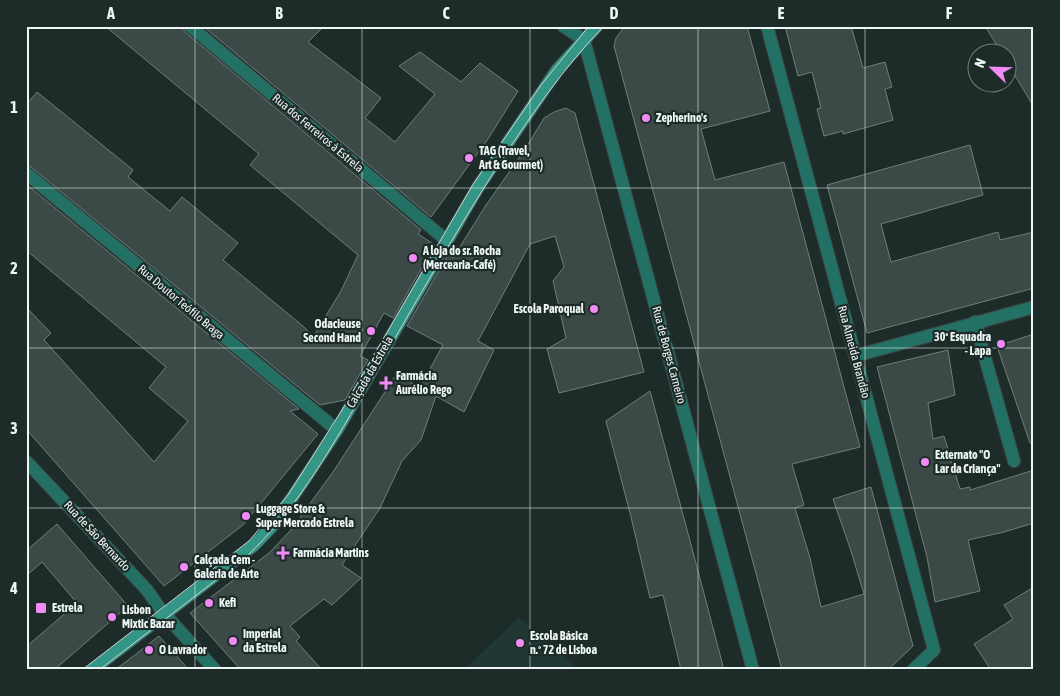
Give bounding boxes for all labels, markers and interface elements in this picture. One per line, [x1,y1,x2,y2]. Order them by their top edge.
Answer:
text: A [106,4,115,22]
text: B [275,4,283,22]
text: C [442,4,450,22]
text: D [610,4,619,22]
text: E [778,4,785,22]
text: F [946,4,953,22]
north arrow [968,42,1018,92]
text: N [971,56,989,70]
street label: Rua dos Ferreiros à Estrela [270,91,366,175]
text: 1 [10,98,18,116]
place label: Zepherino's [656,111,708,125]
marker: Zepherino's [640,112,652,124]
place label: TAG (Travel, Art & Gourmet) [478,144,543,172]
marker: TAG (Travel, Art & Gourmet) [463,152,475,164]
place label: A loja do sr. Rocha (Mercearia-Café) [422,244,501,272]
marker: A loja do sr. Rocha (Mercearia-Café) [407,252,419,264]
text: 2 [10,259,18,277]
street label: Rua Doutor Teófilo Braga [135,262,227,342]
place label: Escola Paroqual [514,302,585,316]
marker: Escola Paroqual [588,303,600,315]
street label: Rua Almeida Brandão [835,304,873,400]
street label: Rua de Borges Carneiro [649,305,689,406]
place label: Odacieuse Second Hand [303,317,362,345]
marker: Odacieuse Second Hand [365,325,377,337]
place label: 30ª Esquadra - Lapa [934,330,991,358]
street label: Calçada da Estrela [344,334,396,410]
marker: 30ª Esquadra - Lapa [995,338,1007,350]
place label: Farmácia Aurélio Rego [395,369,452,397]
marker: Farmácia Aurélio Rego [380,377,392,389]
text: 3 [10,419,18,437]
place label: Externato "O Lar da Criança" [935,448,1000,476]
marker: Externato "O Lar da Criança" [919,456,931,468]
street label: Rua de São Bernardo [61,498,133,574]
place label: Luggage Store & Super Mercado Estrela [256,502,354,530]
marker: Luggage Store & Super Mercado Estrela [240,510,252,522]
place label: Farmácia Martins [293,546,369,560]
marker: Farmácia Martins [277,547,289,559]
place label: Calçada Cem - Galeria de Arte [194,553,259,581]
marker: Calçada Cem - Galeria de Arte [178,561,190,573]
text: 4 [9,579,18,597]
place label: Kefi [219,596,236,610]
marker: Kefi [203,597,215,609]
marker: Estrela [34,601,48,615]
place label: Estrela [52,601,83,615]
place label: Lisbon Mixtic Bazar [122,603,175,631]
marker: Lisbon Mixtic Bazar [106,611,118,623]
place label: Imperial da Estrela [243,627,287,655]
place label: Escola Básica n.º 72 de Lisboa [530,629,598,657]
marker: Imperial da Estrela [227,635,239,647]
marker: Escola Básica n.º 72 de Lisboa [514,637,526,649]
place label: O Lavrador [159,643,207,657]
marker: O Lavrador [143,644,155,656]

